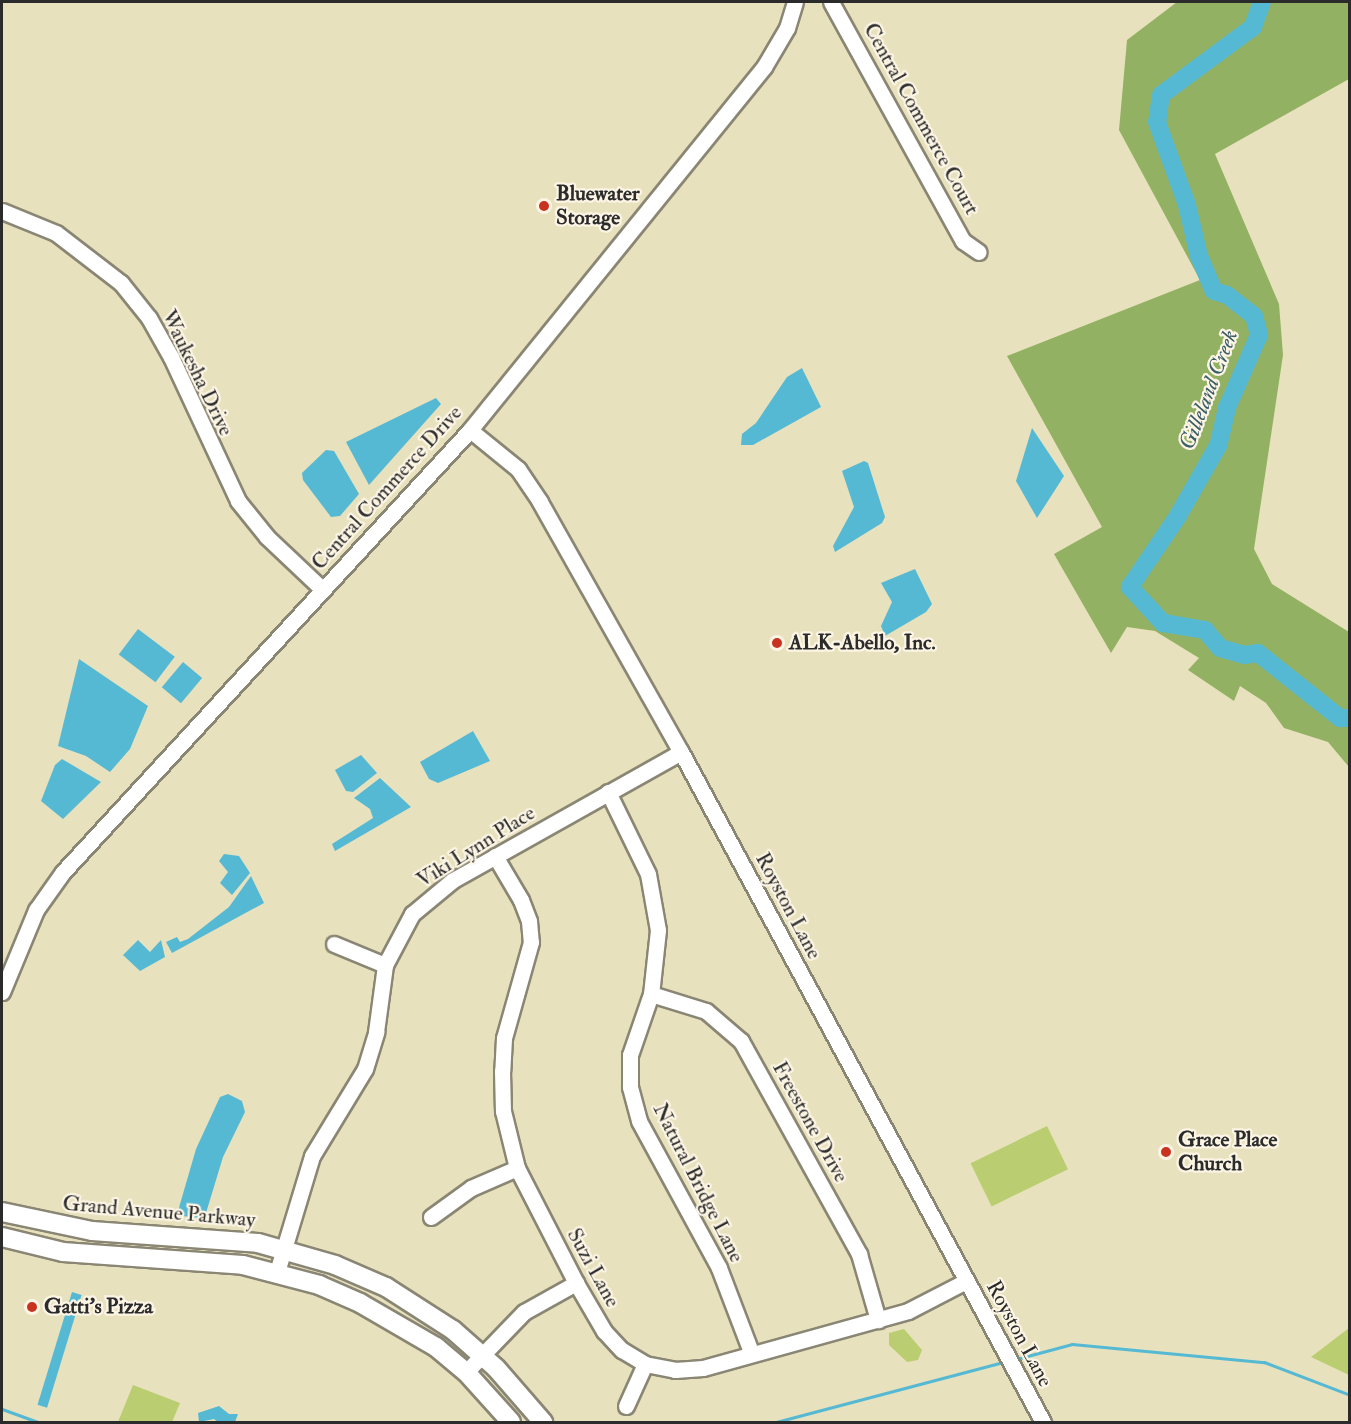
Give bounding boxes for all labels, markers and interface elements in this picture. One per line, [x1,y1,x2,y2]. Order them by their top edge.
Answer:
street label: Central Commerce Court [858,19,984,219]
place label: Bluewater Storage [556,181,640,231]
marker: Bluewater Storage [537,199,551,213]
street label: Waukesha Drive [156,306,238,440]
water label: Gilleland Creek [1174,326,1244,454]
street label: Central Commerce Drive [307,401,467,575]
place label: ALK-Abello, Inc. [789,630,936,656]
marker: ALK-Abello, Inc. [770,636,784,650]
street label: Viki Lynn Place [412,801,540,893]
street label: Royston Lane [749,849,827,963]
street label: Freestone Drive [766,1057,854,1187]
street label: Natural Bridge Lane [647,1099,749,1267]
place label: Grace Place Church [1178,1127,1277,1177]
marker: Grace Place Church [1159,1145,1173,1159]
street label: Grand Avenue Parkway [62,1191,256,1233]
street label: Suzi Lane [561,1224,625,1312]
street label: Royston Lane [980,1277,1058,1391]
place label: Gatti's Pizza [44,1294,153,1320]
marker: Gatti's Pizza [25,1300,39,1314]

